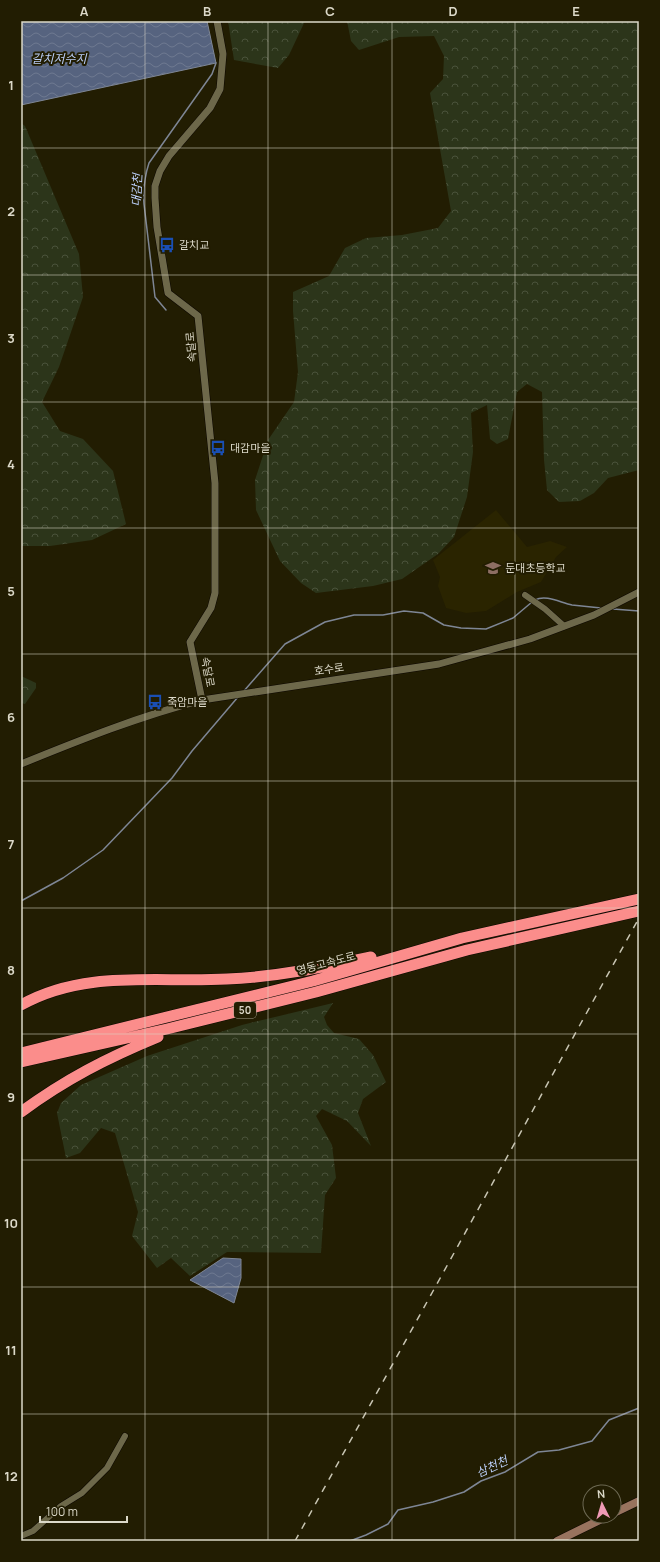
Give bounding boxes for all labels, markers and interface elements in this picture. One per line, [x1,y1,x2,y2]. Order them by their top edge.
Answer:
text: A [80,2,89,20]
text: B [203,2,211,20]
text: C [325,2,335,20]
text: D [448,2,458,20]
text: E [572,2,580,20]
water label: 갈치저수지 [31,50,88,67]
text: 1 [8,76,14,94]
water label: 대감천 [127,171,146,207]
text: 2 [7,202,15,220]
bus stop icon: 갈치교 [158,236,176,254]
place label: 갈치교 [179,237,209,252]
text: 3 [7,329,15,347]
street label: 속달로 [182,331,199,363]
bus stop icon: 대감마을 [209,439,227,457]
place label: 대감마을 [230,440,270,455]
text: 4 [7,455,15,473]
school or university icon: 둔대초등학교 [484,559,502,577]
place label: 둔대초등학교 [505,560,566,575]
text: 5 [7,582,15,600]
street label: 속달로 [198,656,219,688]
street label: 호수로 [313,659,345,678]
bus stop icon: 죽암마을 [146,693,164,711]
place label: 죽암마을 [167,694,207,709]
text: 6 [7,708,15,726]
text: 7 [8,835,15,853]
street label: 영동고속도로 [295,947,357,978]
text: 8 [7,961,15,979]
road number: 50 [234,1002,256,1018]
text: 9 [7,1088,15,1106]
text: 10 [4,1214,18,1232]
text: 11 [5,1341,17,1359]
water label: 삼천천 [473,1451,512,1481]
text: 12 [4,1467,18,1485]
north arrow [582,1484,622,1524]
text: N [596,1486,606,1501]
scale bar [40,1498,127,1524]
text: 100 m [46,1503,78,1520]

